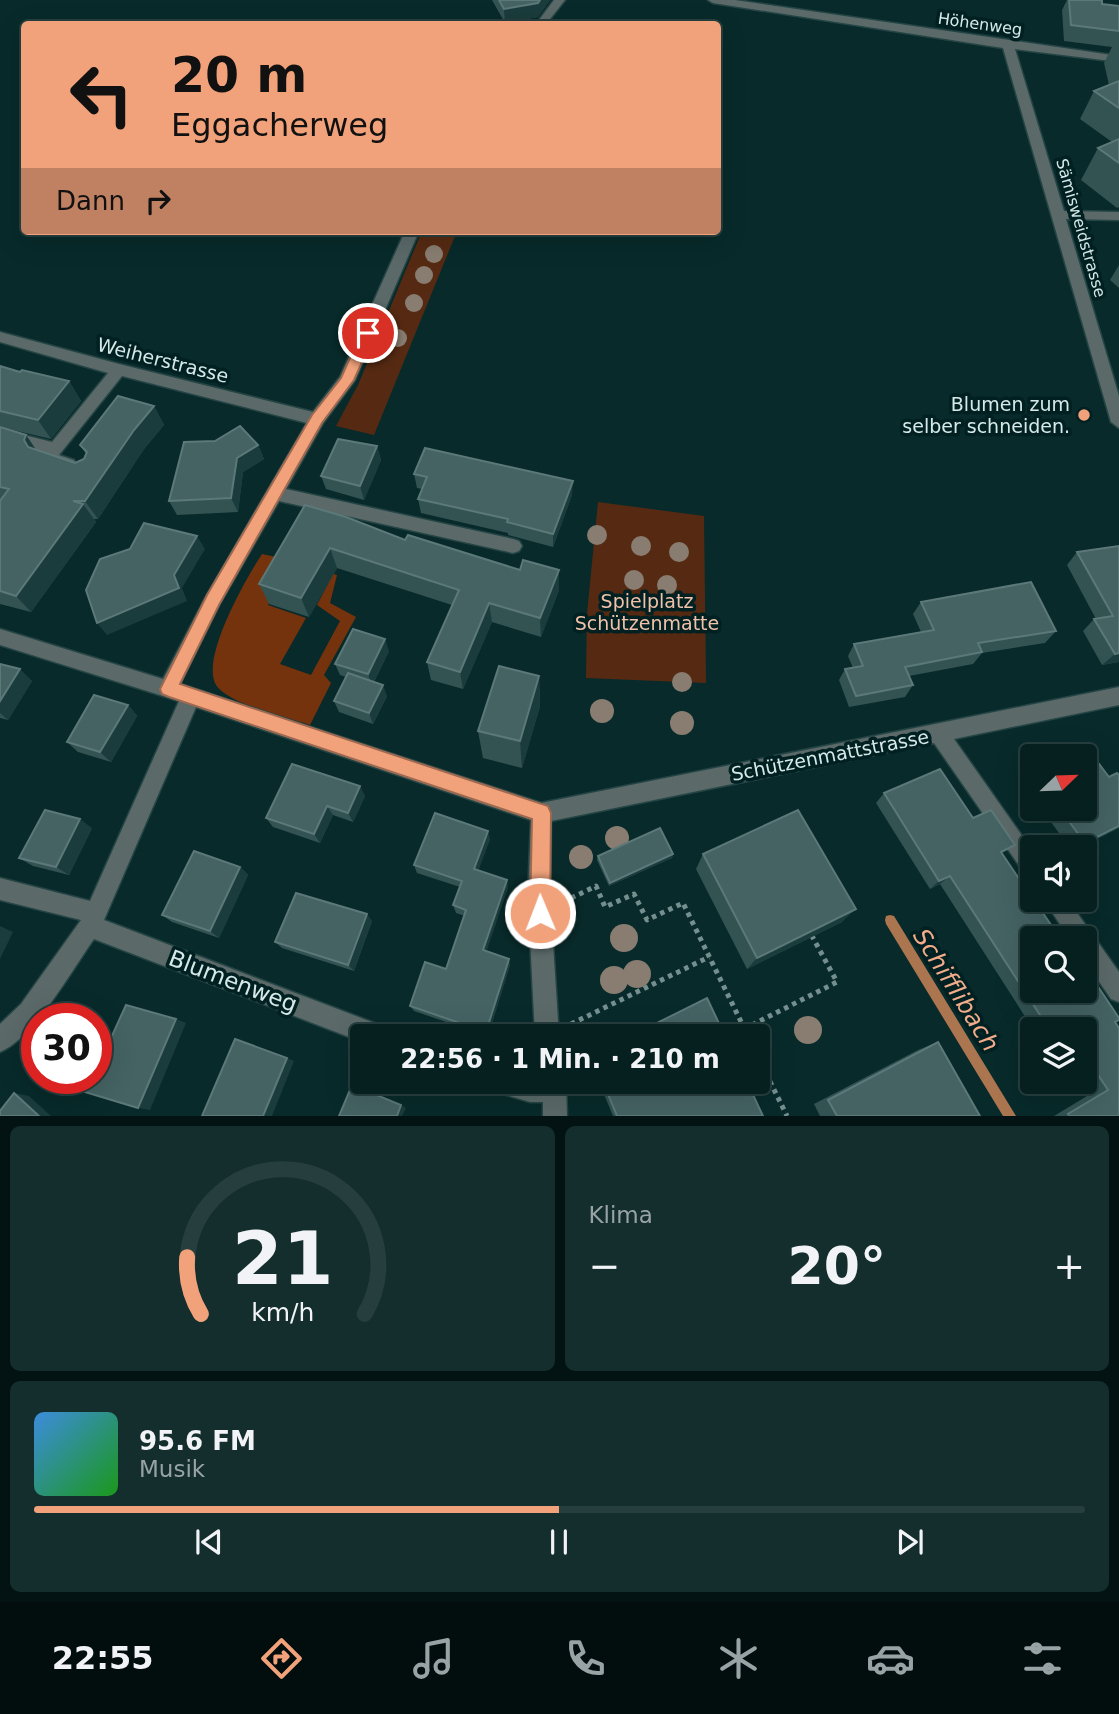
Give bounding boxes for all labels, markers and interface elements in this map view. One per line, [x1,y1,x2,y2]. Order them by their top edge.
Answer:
street label: Höhenweg [937,9,1023,39]
text: 20 m [171,47,307,104]
icon: left [56,49,147,140]
text: Eggacherweg [171,106,388,144]
street label: Sämisweidstrasse [1052,156,1110,300]
icon: right [139,182,177,220]
text: Dann [56,186,125,216]
pin [338,303,398,363]
icon: arrive [349,314,387,352]
street label: Weiherstrasse [95,333,231,387]
place label: Blumen zum selber schneiden. [902,393,1070,437]
marker: Blumen zum selber schneiden. [1076,407,1092,423]
park label: Spielplatz Schützenmatte [575,590,719,634]
street label: Schützenmattstrasse [729,725,931,785]
north arrow [1020,744,1097,821]
map controls [1020,744,1097,1094]
button: sound [1020,835,1097,912]
position arrow [503,876,577,950]
water label: Schifflibach [907,924,1005,1056]
button: search [1020,926,1097,1003]
street label: Blumenweg [165,945,301,1017]
speed limit sign: 30 [21,1003,112,1094]
button: layers [1020,1017,1097,1094]
text: 22:56 · 1 Min. · 210 m [400,1044,720,1074]
text: Klima [589,1202,653,1228]
text: 21 [232,1217,333,1302]
text: 20° [788,1236,886,1296]
text: − [589,1244,620,1288]
text: + [1053,1244,1085,1288]
text: km/h [251,1298,314,1327]
text: 95.6 FM [139,1426,256,1456]
text: Musik [139,1456,205,1482]
icon: previous [190,1523,228,1561]
icon: pause [540,1523,578,1561]
icon: next [891,1523,929,1561]
icon: directions [257,1634,306,1683]
icon: music [409,1634,458,1683]
icon: phone [561,1634,610,1683]
icon: climate [714,1634,763,1683]
icon: car [866,1634,915,1683]
icon: filters [1018,1634,1067,1683]
text: 22:55 [52,1639,154,1677]

